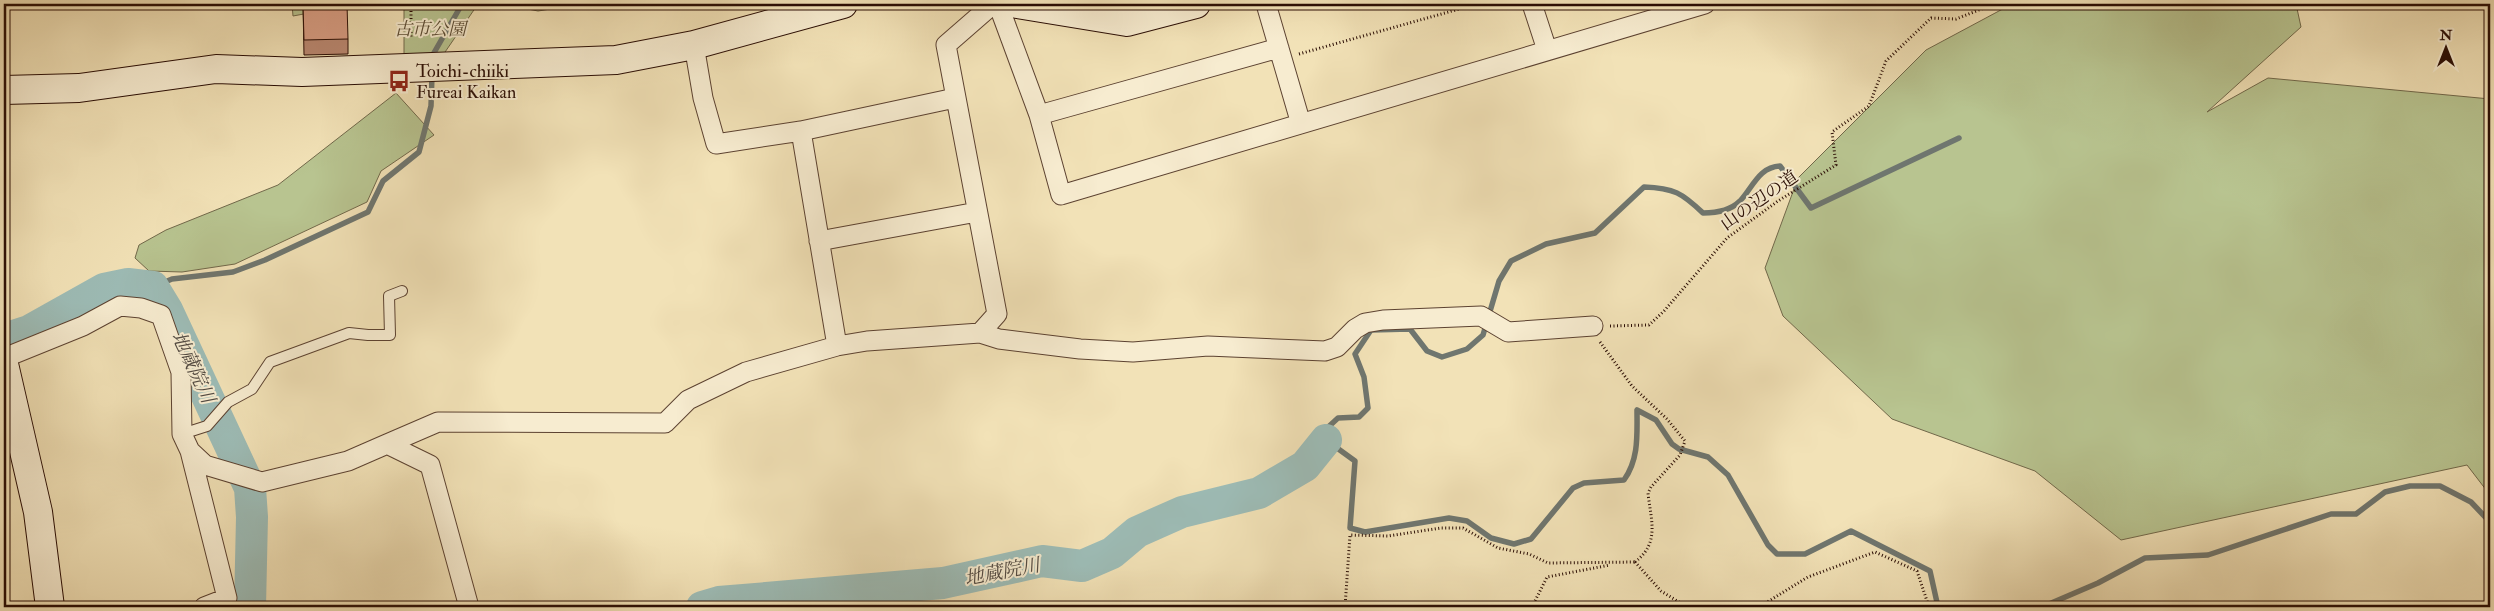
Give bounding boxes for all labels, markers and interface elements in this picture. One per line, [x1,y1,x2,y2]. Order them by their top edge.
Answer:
park label: 古市公園 [394,18,469,41]
north arrow [2422,22,2472,72]
text: N [2439,27,2453,44]
place label: Toichi-chiiki Fureai Kaikan [416,60,516,104]
bus stop icon: Toichi-chiiki Fureai Kaikan [386,68,412,94]
street label: 山の辺の道 [1716,165,1803,236]
water label: 地蔵院川 [166,328,221,409]
water label: 地蔵院川 [963,553,1044,591]

